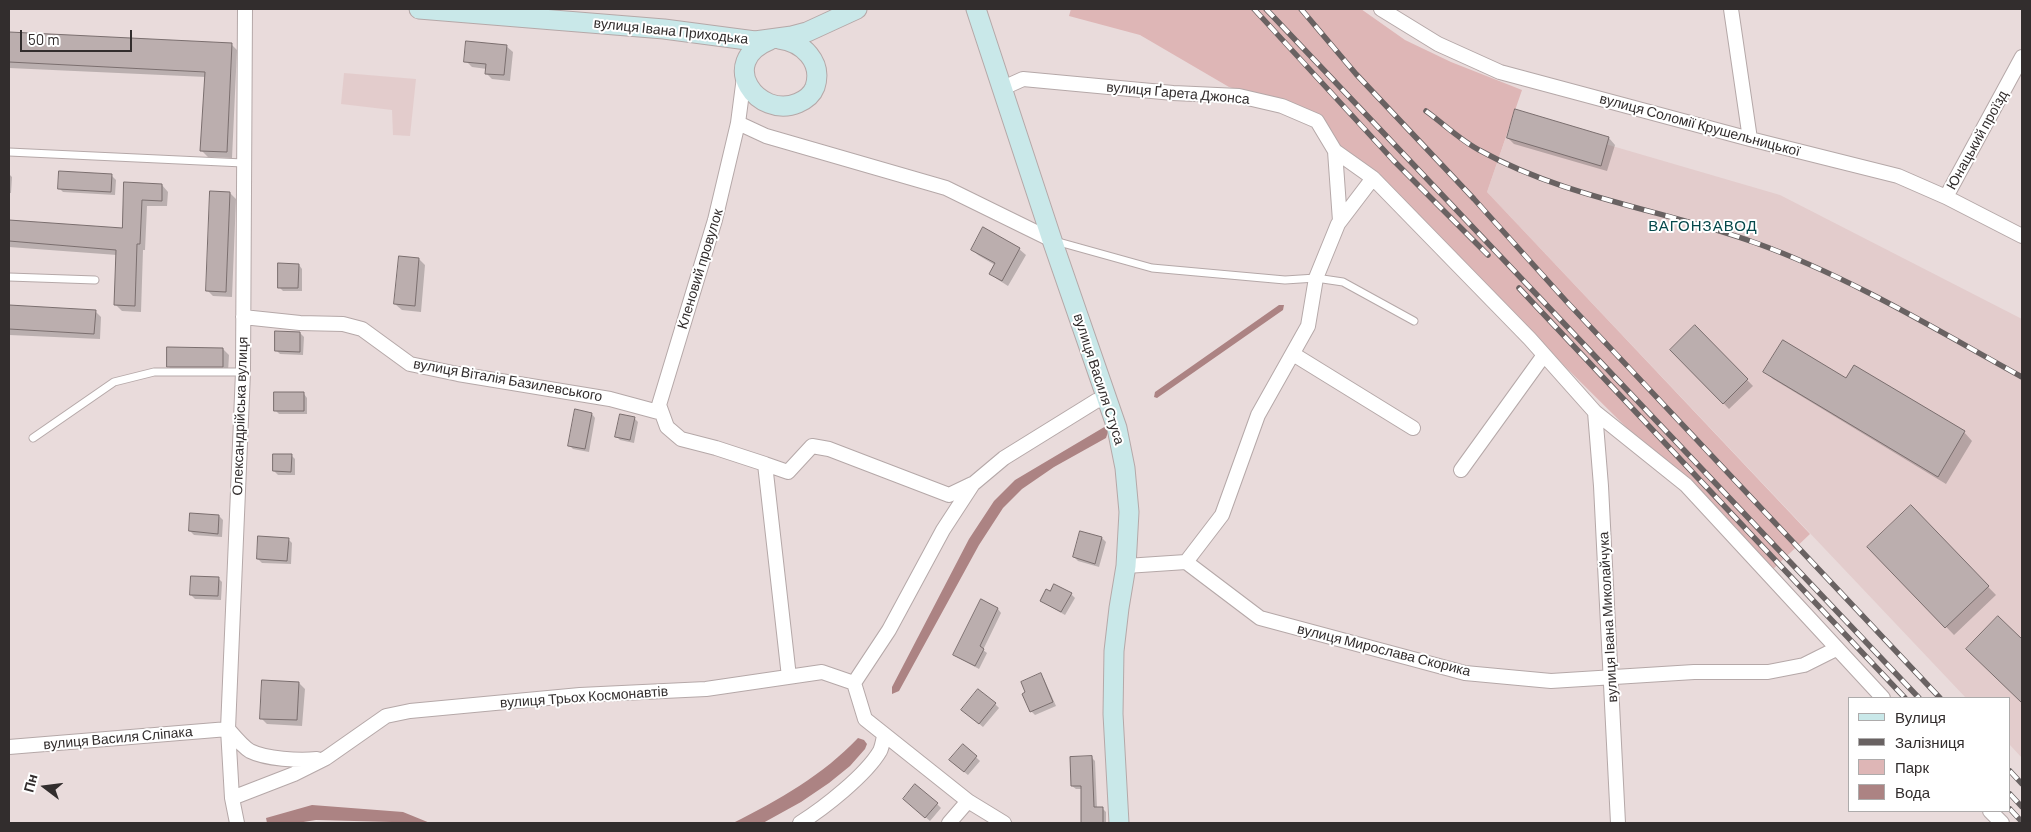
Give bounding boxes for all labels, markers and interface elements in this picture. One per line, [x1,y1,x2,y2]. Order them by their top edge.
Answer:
street label: вулиця Івана Приходька [593,15,749,47]
scale bar [22,20,135,52]
text: 50 m [28,30,60,48]
street label: вулиця Ґарета Джонса [1106,78,1250,108]
street label: Юнацький проїзд [1943,87,2011,193]
street label: вулиця Соломії Крушельницької [1598,90,1802,160]
street label: Кленовий провулок [674,207,726,331]
district label: ВАГОНЗАВОД [1647,217,1759,235]
street label: вулиця Василя Стуса [1070,311,1128,447]
street label: Олександрійська вулиця [229,336,251,496]
street label: вулиця Віталія Базилевського [412,355,604,405]
street label: вулиця Івана Миколайчука [1595,531,1621,703]
street label: вулиця Мирослава Скорика [1296,620,1472,680]
street label: вулиця Трьох Космонавтів [499,683,669,711]
legend [1848,697,2011,812]
text: Вулиця [1895,708,1946,726]
street label: вулиця Василя Сліпака [43,723,193,753]
text: Залізниця [1895,733,1965,751]
text: Парк [1895,758,1929,776]
north arrow [20,762,70,812]
text: Пн [19,772,41,794]
text: Вода [1895,783,1930,801]

